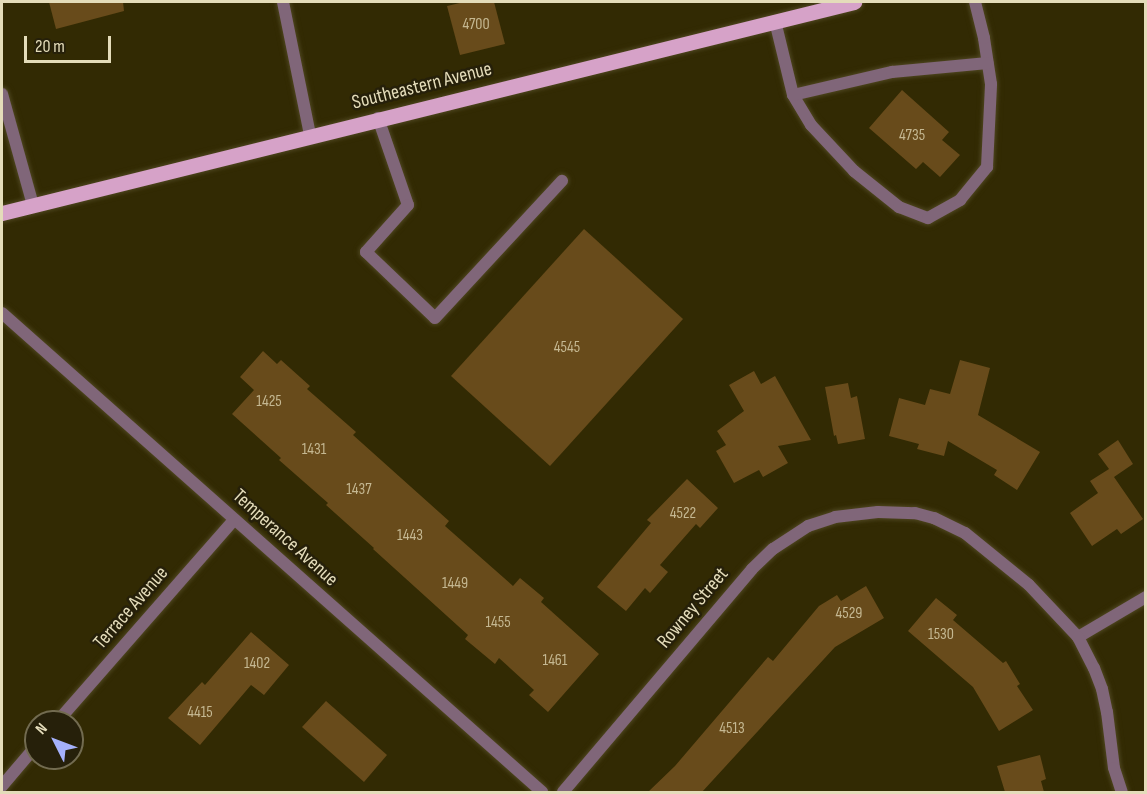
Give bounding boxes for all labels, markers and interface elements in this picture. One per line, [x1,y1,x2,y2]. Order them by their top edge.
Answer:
house number: 4700 [462,15,490,35]
scale bar [27,24,114,62]
text: 20 m [35,36,65,57]
street label: Southeastern Avenue [350,57,494,115]
house number: 4735 [899,126,925,146]
house number: 4545 [554,338,580,358]
house number: 1425 [256,392,282,412]
house number: 1431 [302,440,326,460]
house number: 1437 [346,480,372,500]
street label: Temperance Avenue [227,484,343,592]
house number: 4522 [670,504,696,524]
house number: 1443 [397,526,423,546]
street label: Terrace Avenue [89,562,173,654]
street label: Rowney Street [652,563,734,653]
house number: 1449 [442,574,468,594]
house number: 4529 [836,604,862,624]
house number: 1455 [485,613,511,633]
house number: 1530 [928,625,954,645]
house number: 1461 [543,651,567,671]
house number: 1402 [244,654,270,674]
house number: 4415 [187,703,213,723]
north arrow [24,710,84,770]
text: N [32,719,52,738]
house number: 4513 [719,719,745,739]

